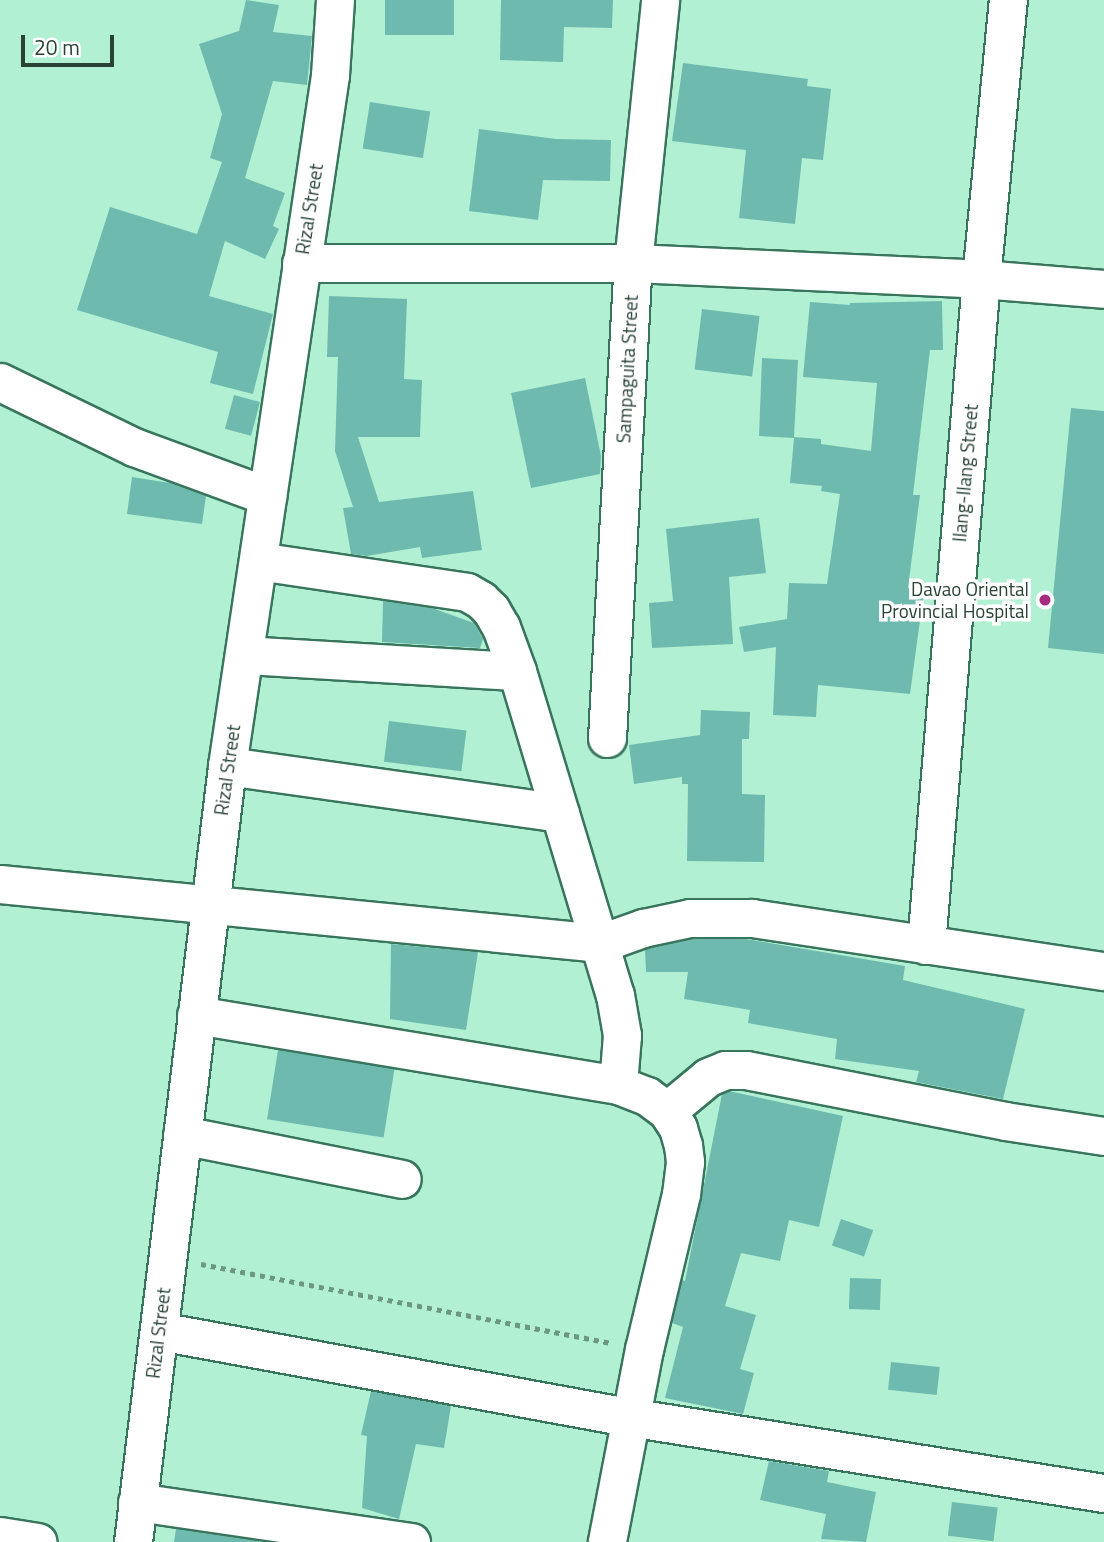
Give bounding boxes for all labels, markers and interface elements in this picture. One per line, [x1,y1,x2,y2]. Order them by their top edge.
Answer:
scale bar [24,21,117,65]
text: 20 m [34,31,80,63]
street label: Rizal Street [291,162,327,256]
street label: Sampaguita Street [612,294,642,444]
street label: Ilang-Ilang Street [948,403,982,543]
place label: Davao Oriental Provincial Hospital [881,578,1029,622]
marker: Davao Oriental Provincial Hospital [1035,590,1055,610]
street label: Rizal Street [209,723,245,817]
street label: Rizal Street [141,1286,175,1380]

